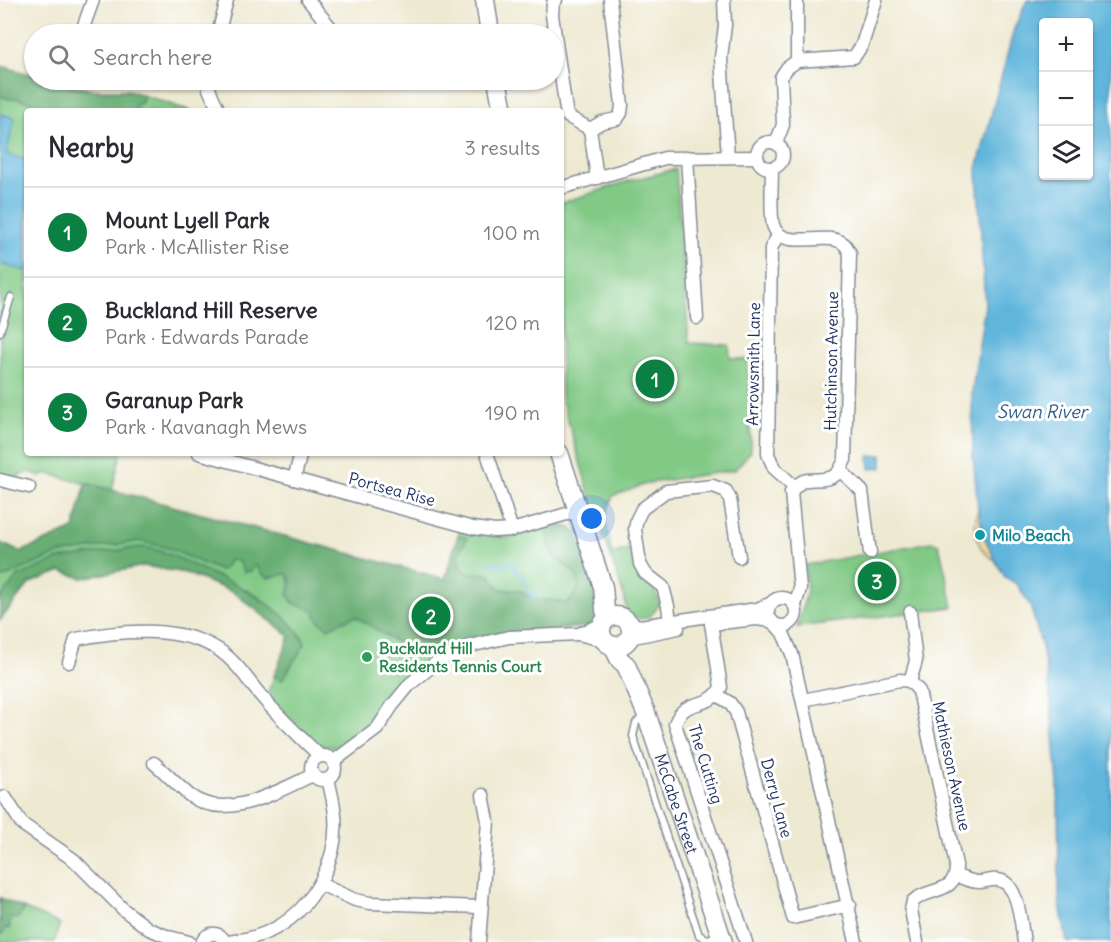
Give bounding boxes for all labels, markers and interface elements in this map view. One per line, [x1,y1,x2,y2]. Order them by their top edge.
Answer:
map controls [1039,18,1093,180]
button: + [1039,18,1093,72]
search box [24,24,564,90]
icon: search [45,41,78,74]
text: Search here [93,43,212,71]
button: − [1039,72,1093,126]
button: layers [1039,126,1093,180]
text: Nearby [48,131,134,164]
text: 3 results [464,135,540,160]
text: Mount Lyell Park [105,206,270,234]
text: 1 [64,220,71,245]
text: 100 m [483,220,540,245]
text: Park · McAllister Rise [105,234,289,259]
street label: Hutchinson Avenue [820,291,842,431]
text: Buckland Hill Reserve [105,296,318,324]
street label: Arrowsmith Lane [742,302,764,426]
text: 2 [62,310,73,335]
text: 120 m [486,310,540,335]
text: Park · Edwards Parade [105,324,309,349]
pin: 1 [636,356,674,401]
text: Garanup Park [105,386,243,414]
text: 3 [62,400,73,425]
text: 190 m [485,400,540,425]
water label: Swan River [997,400,1090,423]
text: Park · Kavanagh Mews [105,414,307,439]
street label: Portsea Rise [347,468,437,510]
your location [577,504,606,533]
place label: Milo Beach [992,525,1070,545]
marker: Milo Beach [973,528,987,542]
pin: 3 [858,558,896,604]
pin: 2 [412,594,450,638]
place label: Buckland Hill Residents Tennis Court [379,638,542,676]
marker: Buckland Hill Residents Tennis Court [360,650,374,664]
street label: Mathieson Avenue [929,699,975,833]
street label: The Cutting [684,722,728,806]
street label: McCabe Street [650,751,703,857]
street label: Derry Lane [757,756,797,840]

